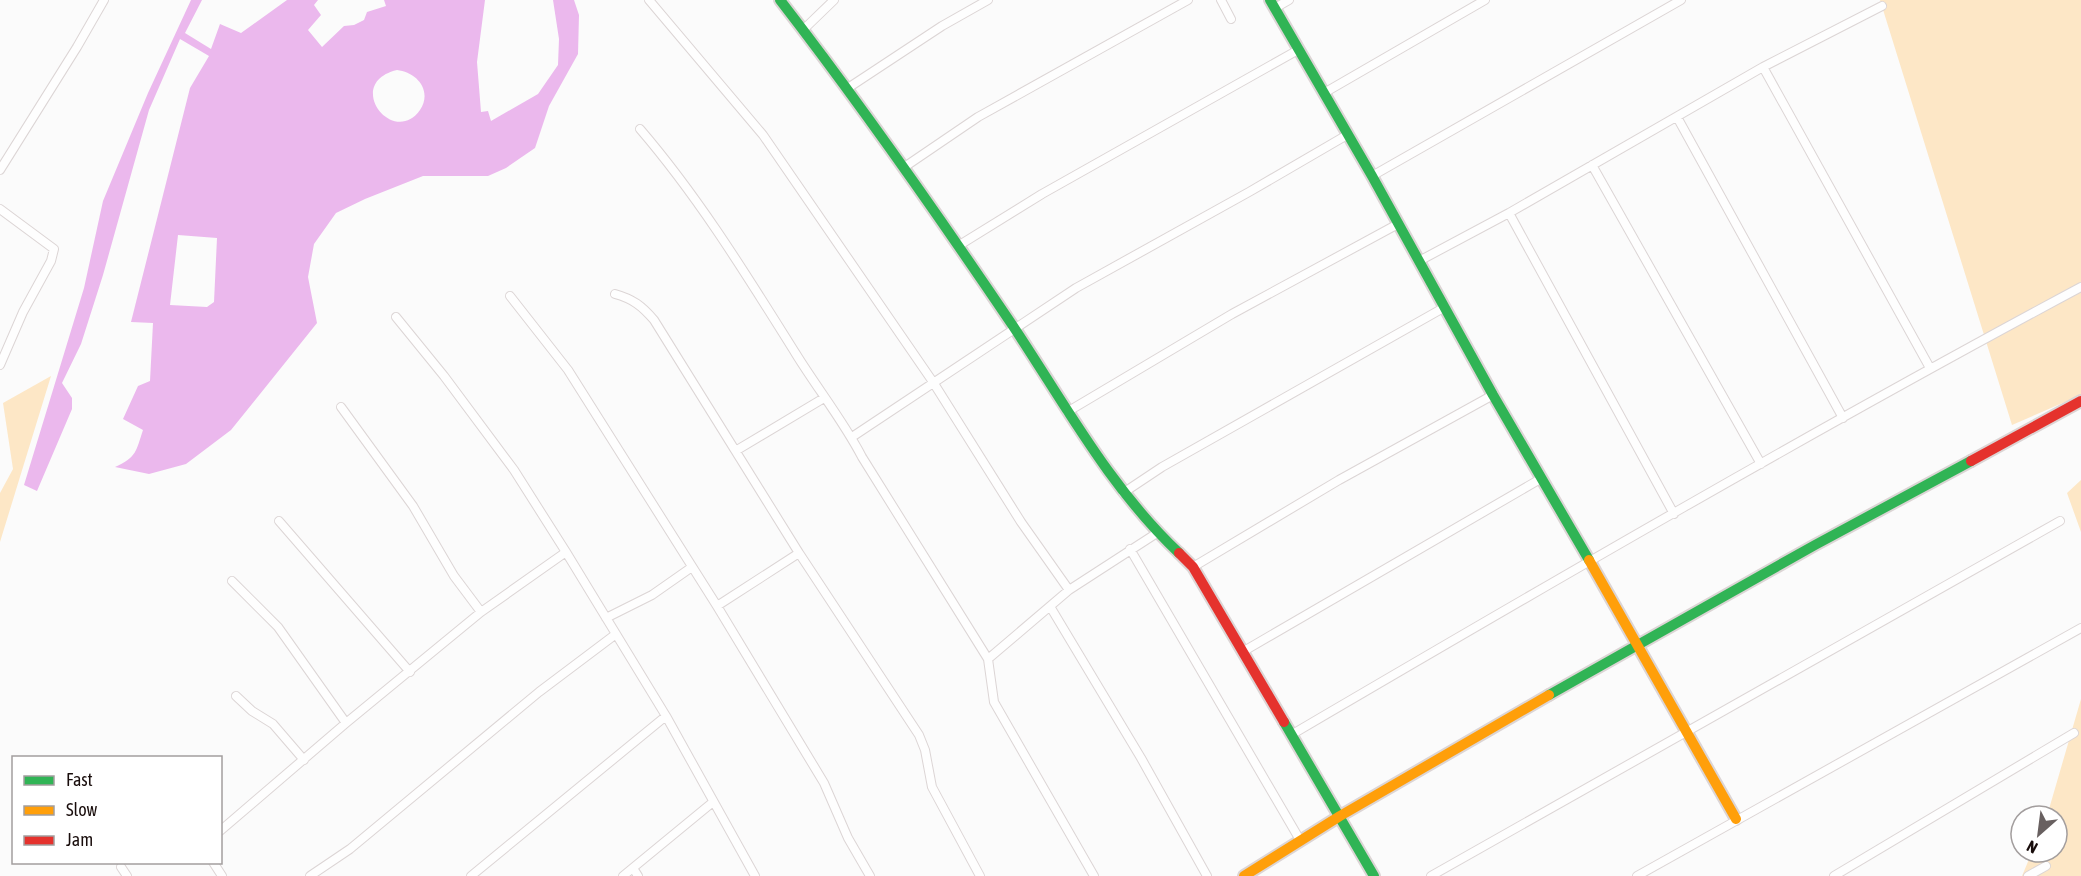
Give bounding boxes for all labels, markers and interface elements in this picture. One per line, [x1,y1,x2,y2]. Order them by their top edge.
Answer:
legend [12,756,222,864]
text: Fast [66,769,93,790]
text: Slow [66,799,97,820]
north arrow [2009,804,2069,864]
text: Jam [66,829,93,850]
text: N [2024,837,2040,857]

